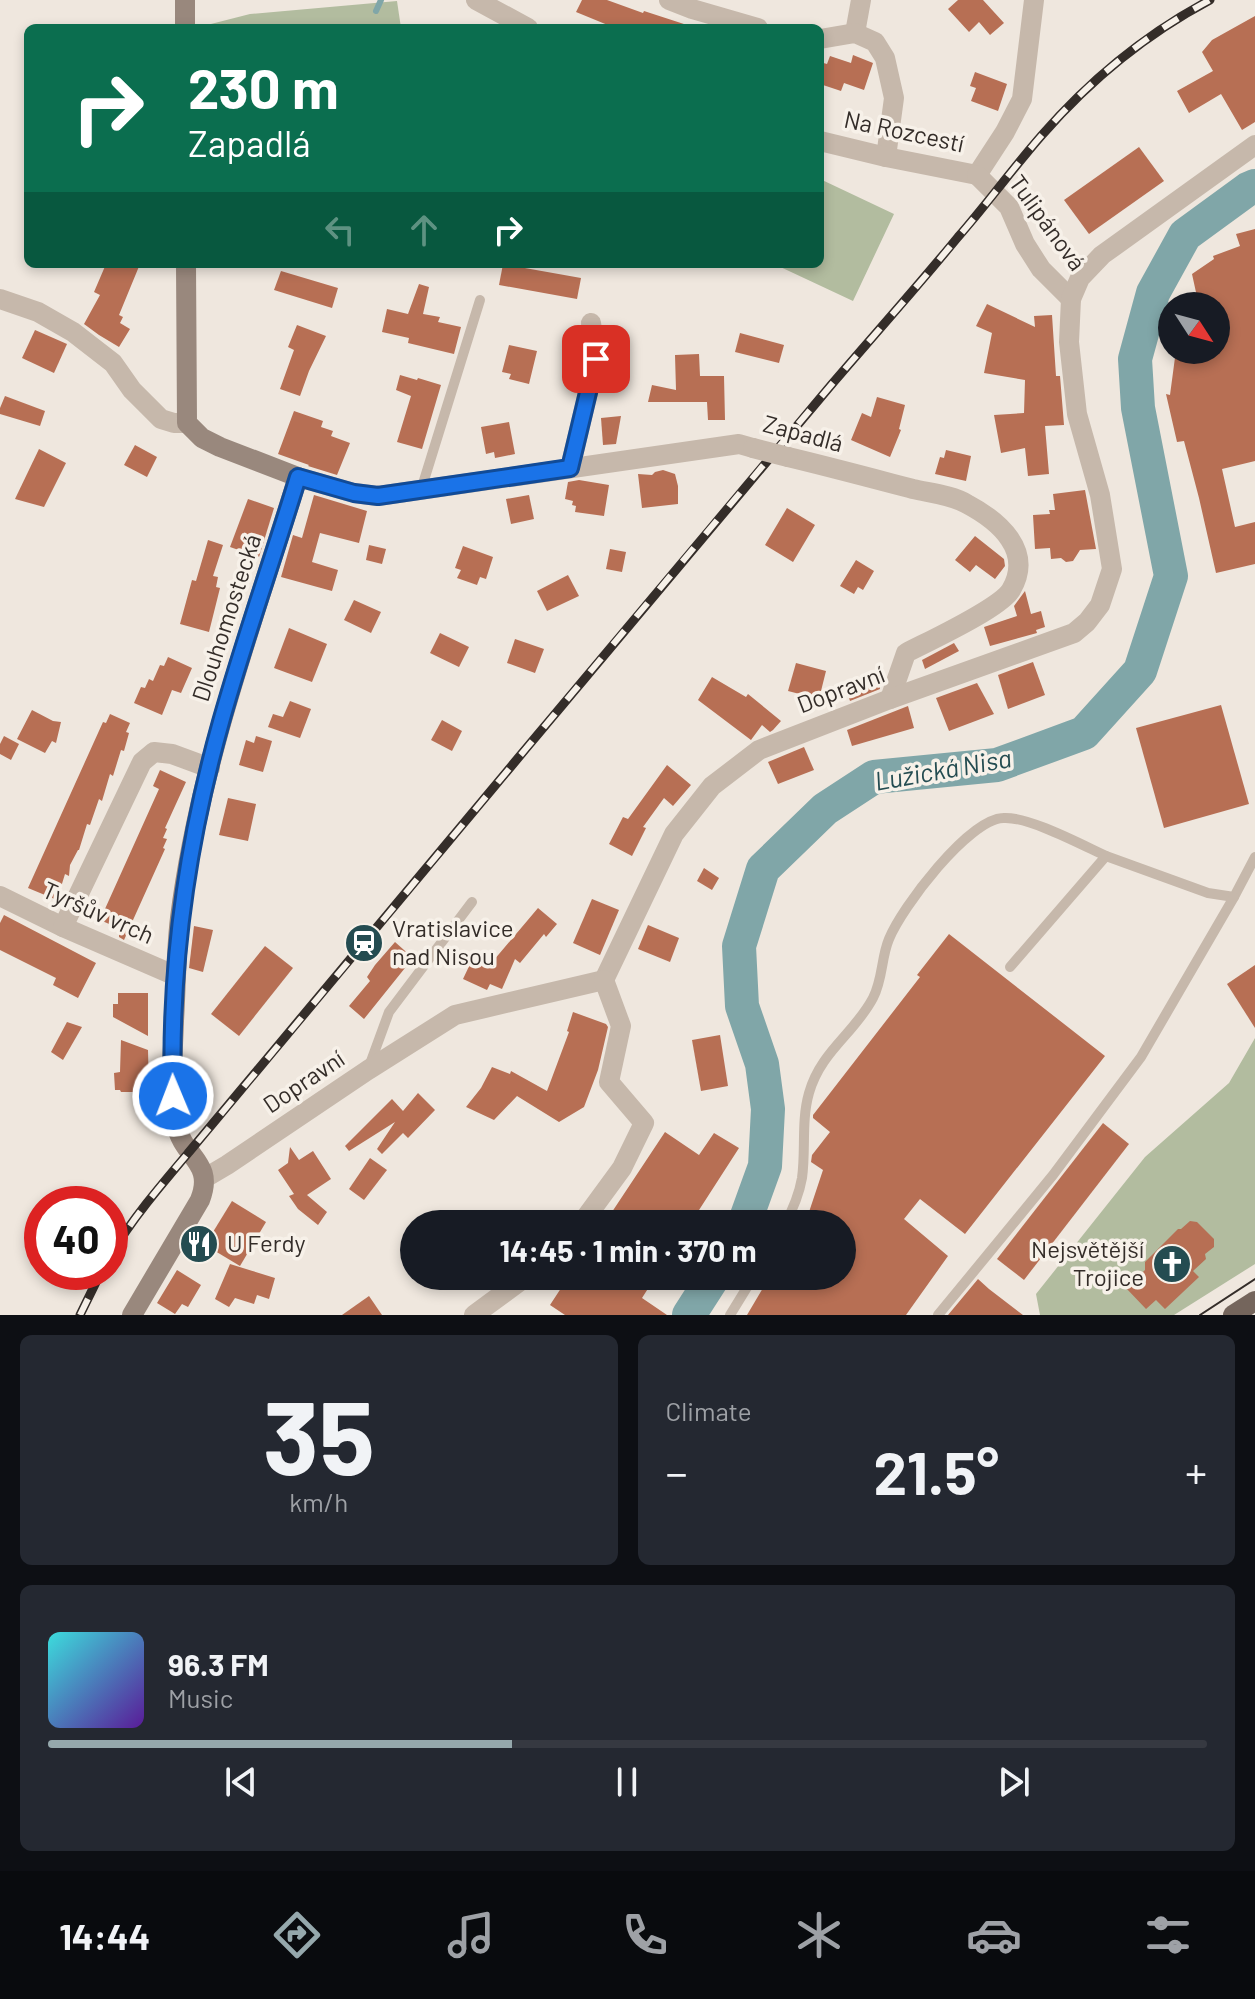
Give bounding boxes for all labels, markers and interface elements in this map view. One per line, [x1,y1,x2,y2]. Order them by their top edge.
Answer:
text: 230 m [188,53,339,120]
icon: right [56,56,160,160]
street label: Na Rozcestí [842,104,967,157]
text: Zapadlá [188,121,311,164]
street label: Tulipánová [1004,169,1093,276]
icon: left [318,208,362,252]
icon: ahead [402,208,446,252]
icon: right [486,208,530,252]
north arrow [1158,292,1230,364]
map controls [1158,292,1230,364]
pin [562,325,630,393]
icon: arrive [574,337,618,381]
street label: Zapadlá [760,408,847,457]
street label: Dlouhomostecká [185,530,266,705]
street label: Dopravní [793,659,888,719]
water label: Lužická Nisa [872,741,1014,796]
street label: Tyršův vrch [38,874,159,949]
place label: Vratislavice nad Nisou [392,913,514,970]
station icon: Vratislavice nad Nisou [343,922,385,964]
street label: Dopravní [257,1043,349,1118]
position arrow [131,1054,215,1138]
speed limit sign: 40 [24,1186,128,1290]
restaurant icon: U Ferdy [178,1223,220,1265]
place label: U Ferdy [227,1228,306,1257]
text: 14:45 · 1 min · 370 m [499,1232,757,1268]
place label: Nejsvětější Trojice [1031,1234,1144,1291]
church icon: Nejsvětější Trojice [1151,1243,1193,1285]
text: 35 [263,1371,375,1496]
text: Climate [666,1395,752,1426]
text: 21.5° [873,1435,999,1507]
text: − [666,1445,688,1498]
text: + [1185,1445,1207,1498]
text: km/h [289,1486,348,1517]
text: 96.3 FM [168,1646,269,1682]
text: Music [168,1682,233,1713]
icon: previous [219,1760,263,1804]
icon: pause [605,1760,649,1804]
icon: next [992,1760,1036,1804]
icon: directions [269,1907,325,1963]
icon: music [443,1907,499,1963]
icon: phone [617,1907,673,1963]
icon: climate [791,1907,847,1963]
icon: car [966,1907,1022,1963]
icon: filters [1140,1907,1196,1963]
text: 14:44 [59,1914,150,1957]

